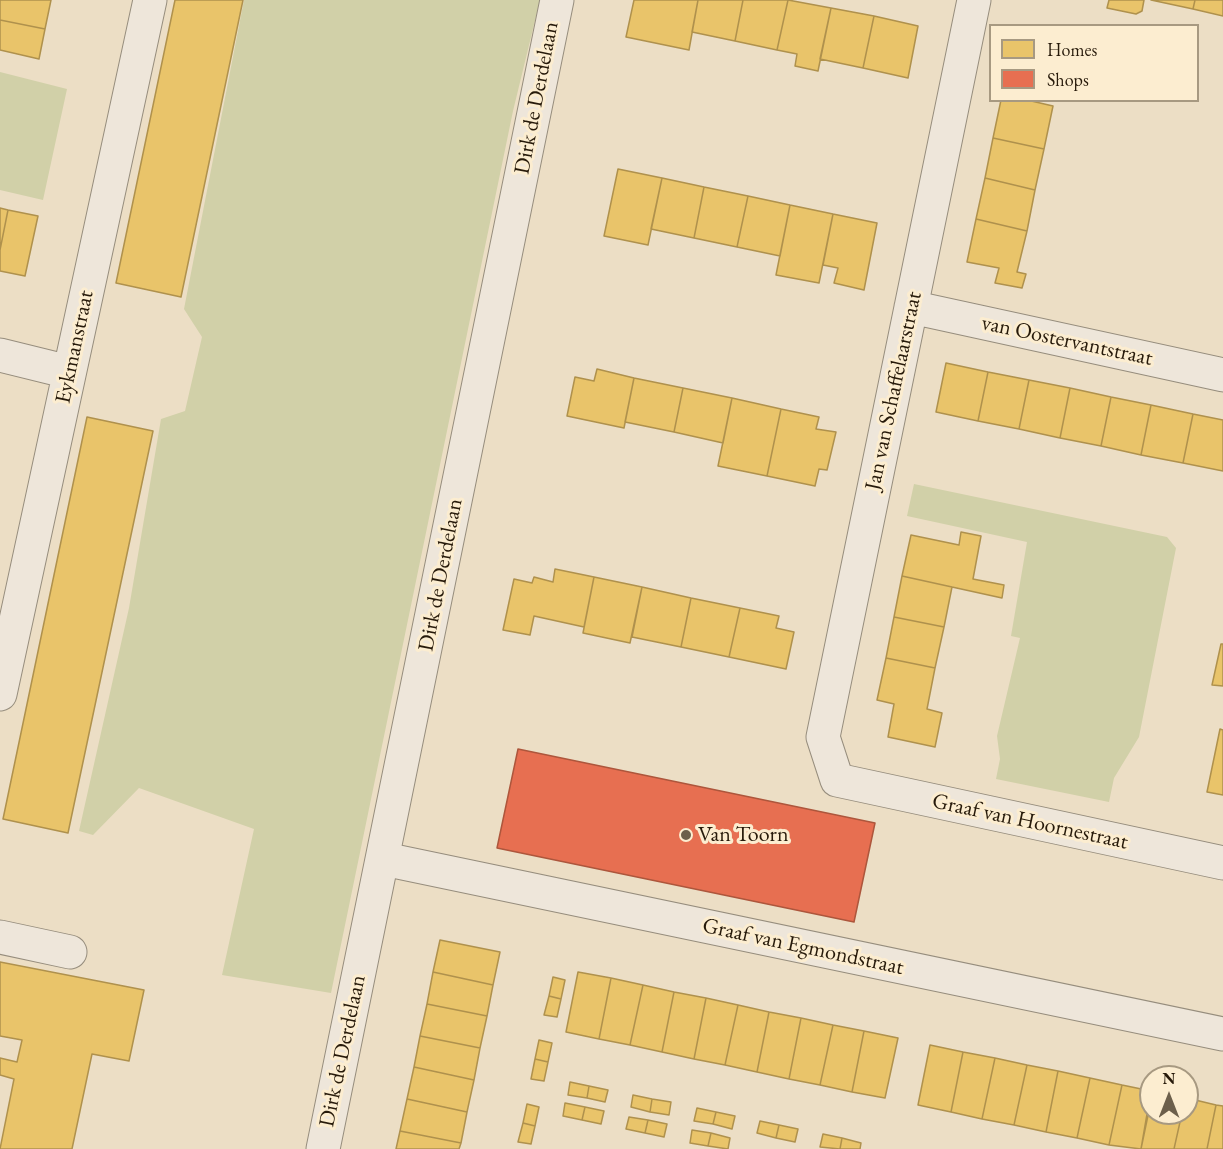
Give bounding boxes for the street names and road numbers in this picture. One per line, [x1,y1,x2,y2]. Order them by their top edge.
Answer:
street label: Dirk de Derdelaan [509,19,565,177]
street label: Eykmanstraat [50,288,100,406]
street label: Jan van Schaffelaarstraat [860,289,928,493]
street label: van Oostervantstraat [979,310,1155,372]
street label: Dirk de Derdelaan [413,496,469,654]
street label: Graaf van Hoornestraat [930,788,1130,856]
street label: Graaf van Egmondstraat [700,913,906,981]
street label: Dirk de Derdelaan [314,973,372,1129]

